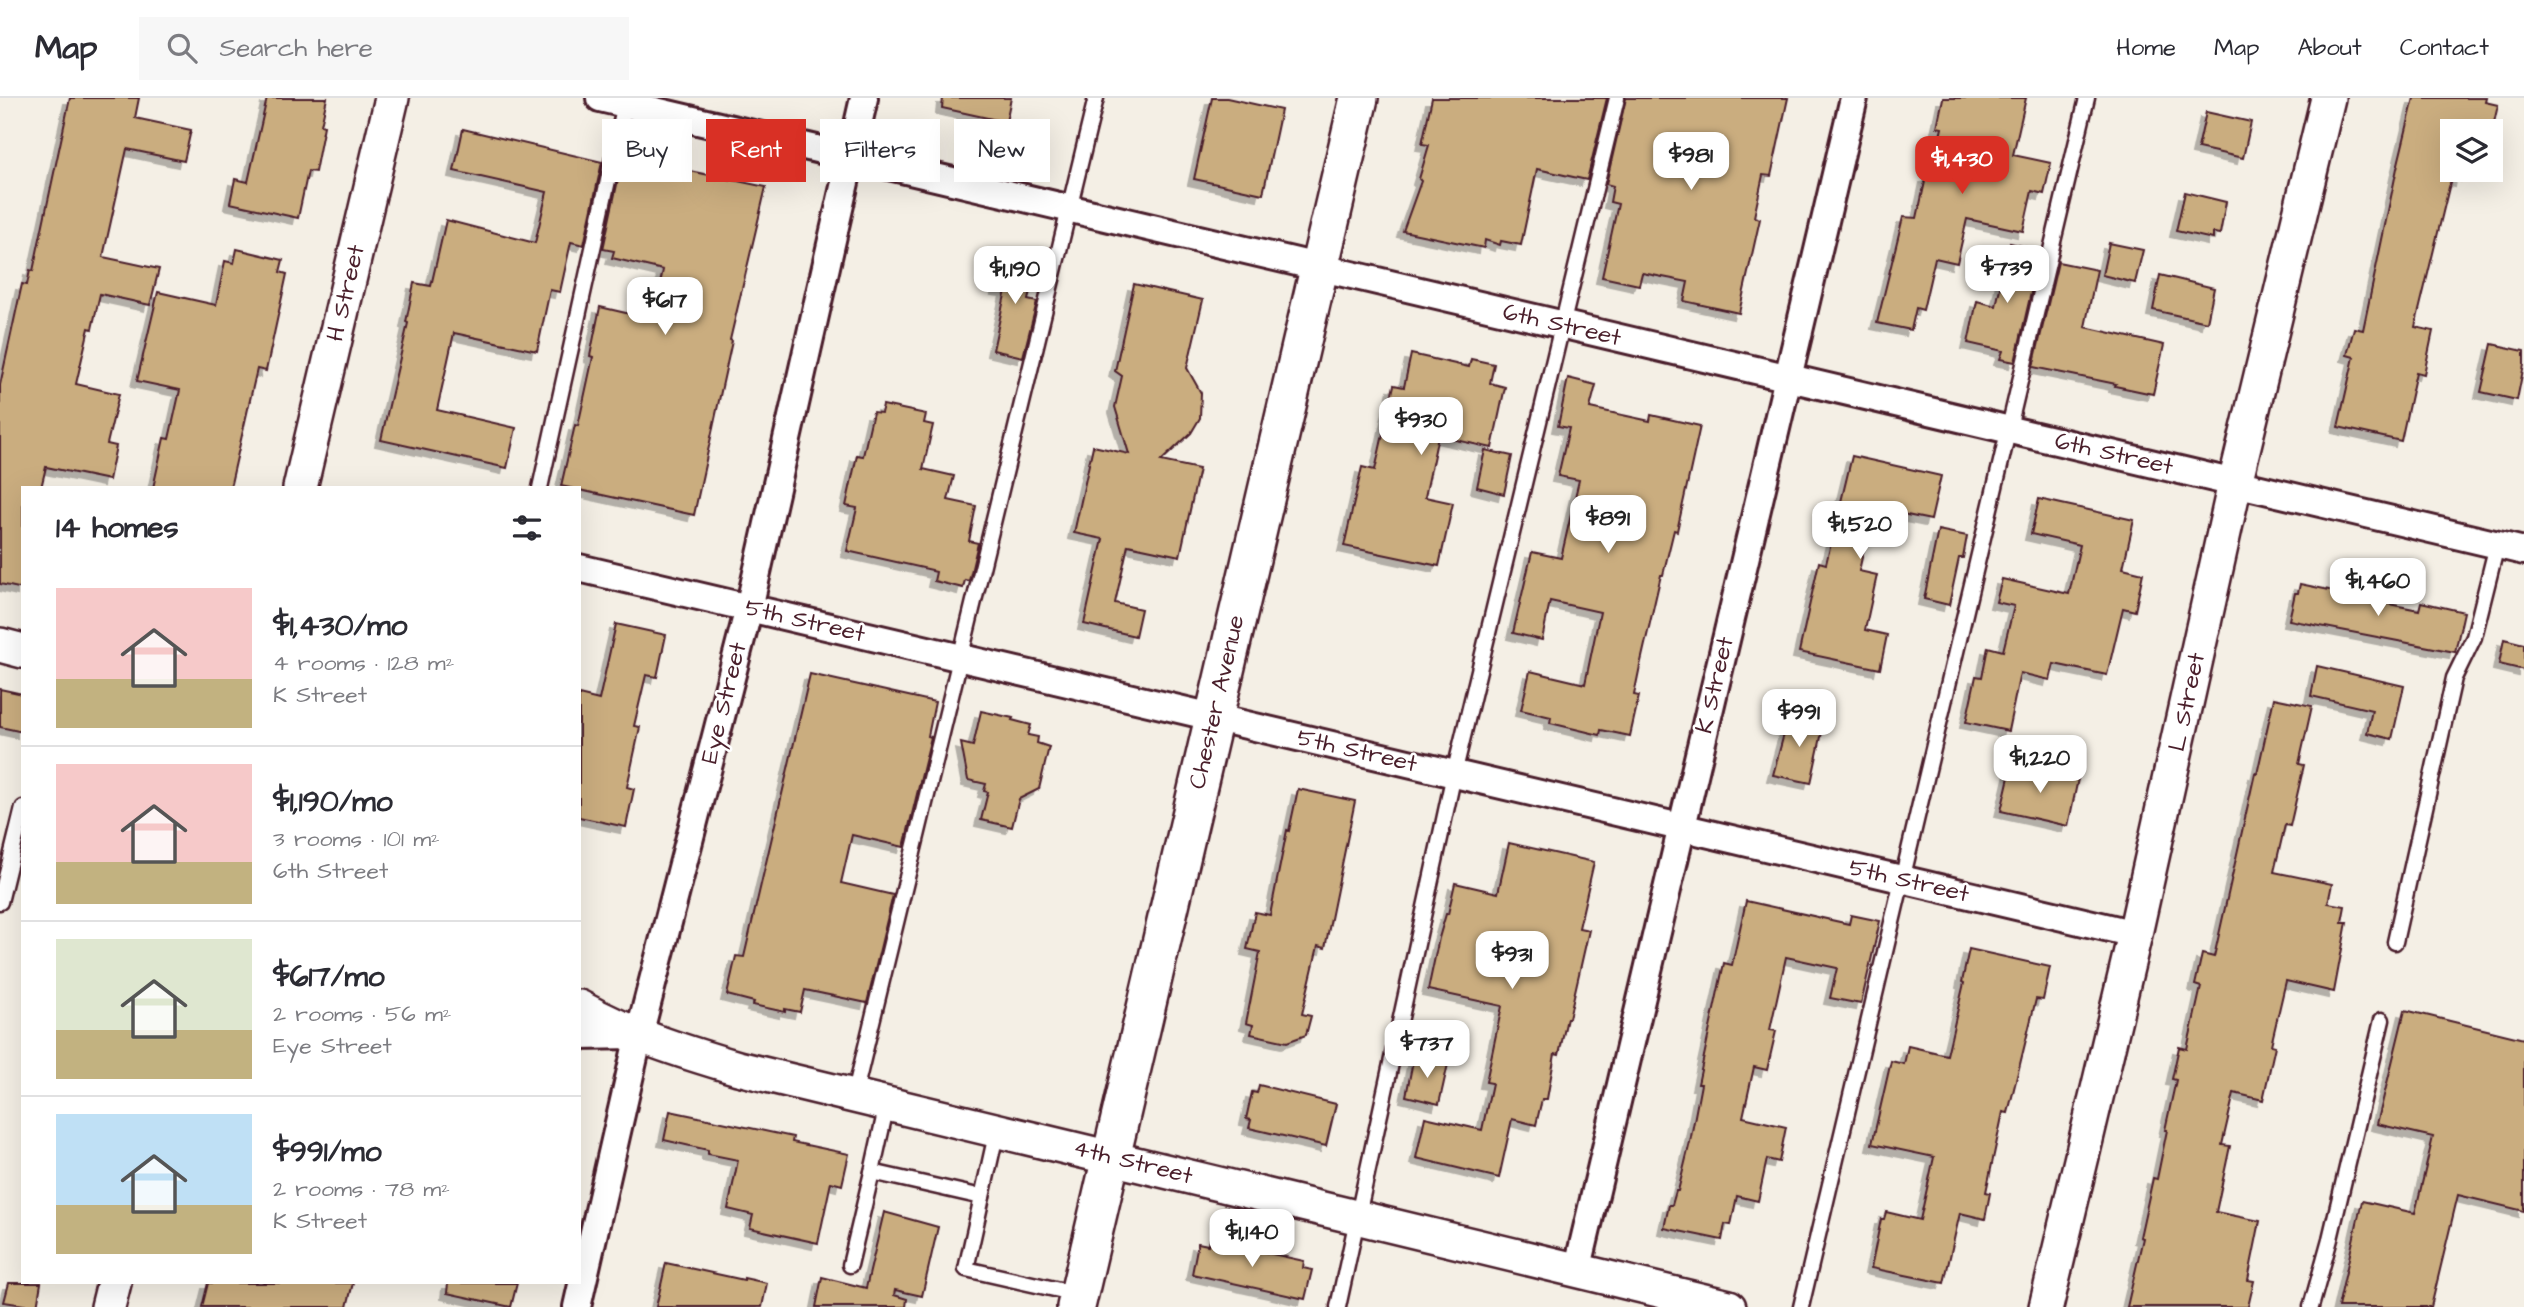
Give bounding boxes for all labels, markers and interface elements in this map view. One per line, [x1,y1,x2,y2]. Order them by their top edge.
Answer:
search box [139,17,629,80]
text: Map [35,25,97,71]
icon: search [163,29,201,67]
text: Search here [219,30,373,66]
text: Home [2116,31,2176,65]
text: Map [2214,31,2259,65]
text: About [2297,31,2362,65]
text: Contact [2400,31,2489,65]
chip: Buy [602,119,692,182]
chip: Rent [706,119,806,182]
chip: Filters [820,119,940,182]
chip: New [954,119,1050,182]
map controls [2440,119,2503,182]
button: layers [2440,119,2503,182]
pin: $981 [1650,132,1732,192]
pin: $1,430 [1905,136,2019,196]
text: $981 [1669,139,1713,171]
text: $1,430 [1931,143,1993,175]
street label: H Street [318,241,374,345]
pin: $1,190 [958,246,1072,306]
pin: $739 [1966,246,2048,305]
text: $739 [1981,252,2033,284]
text: $1,190 [990,253,1040,285]
pin: $617 [624,278,706,337]
text: $617 [643,284,687,316]
street label: 6th Street [1500,295,1625,355]
pin: $930 [1380,398,1462,457]
text: $930 [1395,404,1447,436]
street label: 6th Street [2052,424,2177,484]
pin: $891 [1567,496,1649,555]
text: $891 [1586,502,1630,534]
pin: $1,520 [1803,502,1917,561]
text: 14 homes [56,507,179,549]
text: $1,520 [1828,508,1892,540]
icon: filters [508,509,546,547]
pin: $1,460 [2321,559,2435,618]
text: $1,460 [2346,565,2410,597]
street label: 5th Street [742,591,869,651]
text: $1,430/mo [273,605,407,647]
street label: Chester Avenue [1180,612,1254,792]
icon: home [112,616,196,700]
street label: K Street [1687,633,1743,737]
street label: Eye Street [693,638,757,768]
text: 4 rooms · 128 m² [273,647,454,679]
street label: L Street [2160,649,2214,755]
text: K Street [273,679,367,711]
pin: $991 [1758,690,1840,749]
text: $991 [1778,696,1820,728]
street label: 5th Street [1294,721,1421,781]
pin: $1,220 [1983,736,2097,795]
text: $1,220 [2010,742,2070,774]
text: $1,190/mo [273,781,393,823]
icon: home [112,792,196,876]
text: 3 rooms · 101 m² [273,823,440,855]
street label: 5th Street [1846,851,1973,911]
text: 6th Street [273,855,388,887]
pin: $931 [1471,932,1553,991]
text: $931 [1492,938,1532,970]
text: $617/mo [273,956,385,998]
icon: home [112,967,196,1051]
text: 2 rooms · 56 m² [273,998,451,1030]
pin: $737 [1386,1020,1468,1080]
text: $737 [1401,1027,1453,1059]
text: Eye Street [273,1030,392,1062]
text: $991/mo [273,1131,382,1173]
street label: 4th Street [1070,1131,1196,1193]
icon: home [112,1142,196,1226]
text: 2 rooms · 78 m² [273,1173,450,1205]
text: K Street [273,1205,367,1237]
pin: $1,140 [1195,1210,1309,1269]
text: $1,140 [1226,1216,1278,1248]

